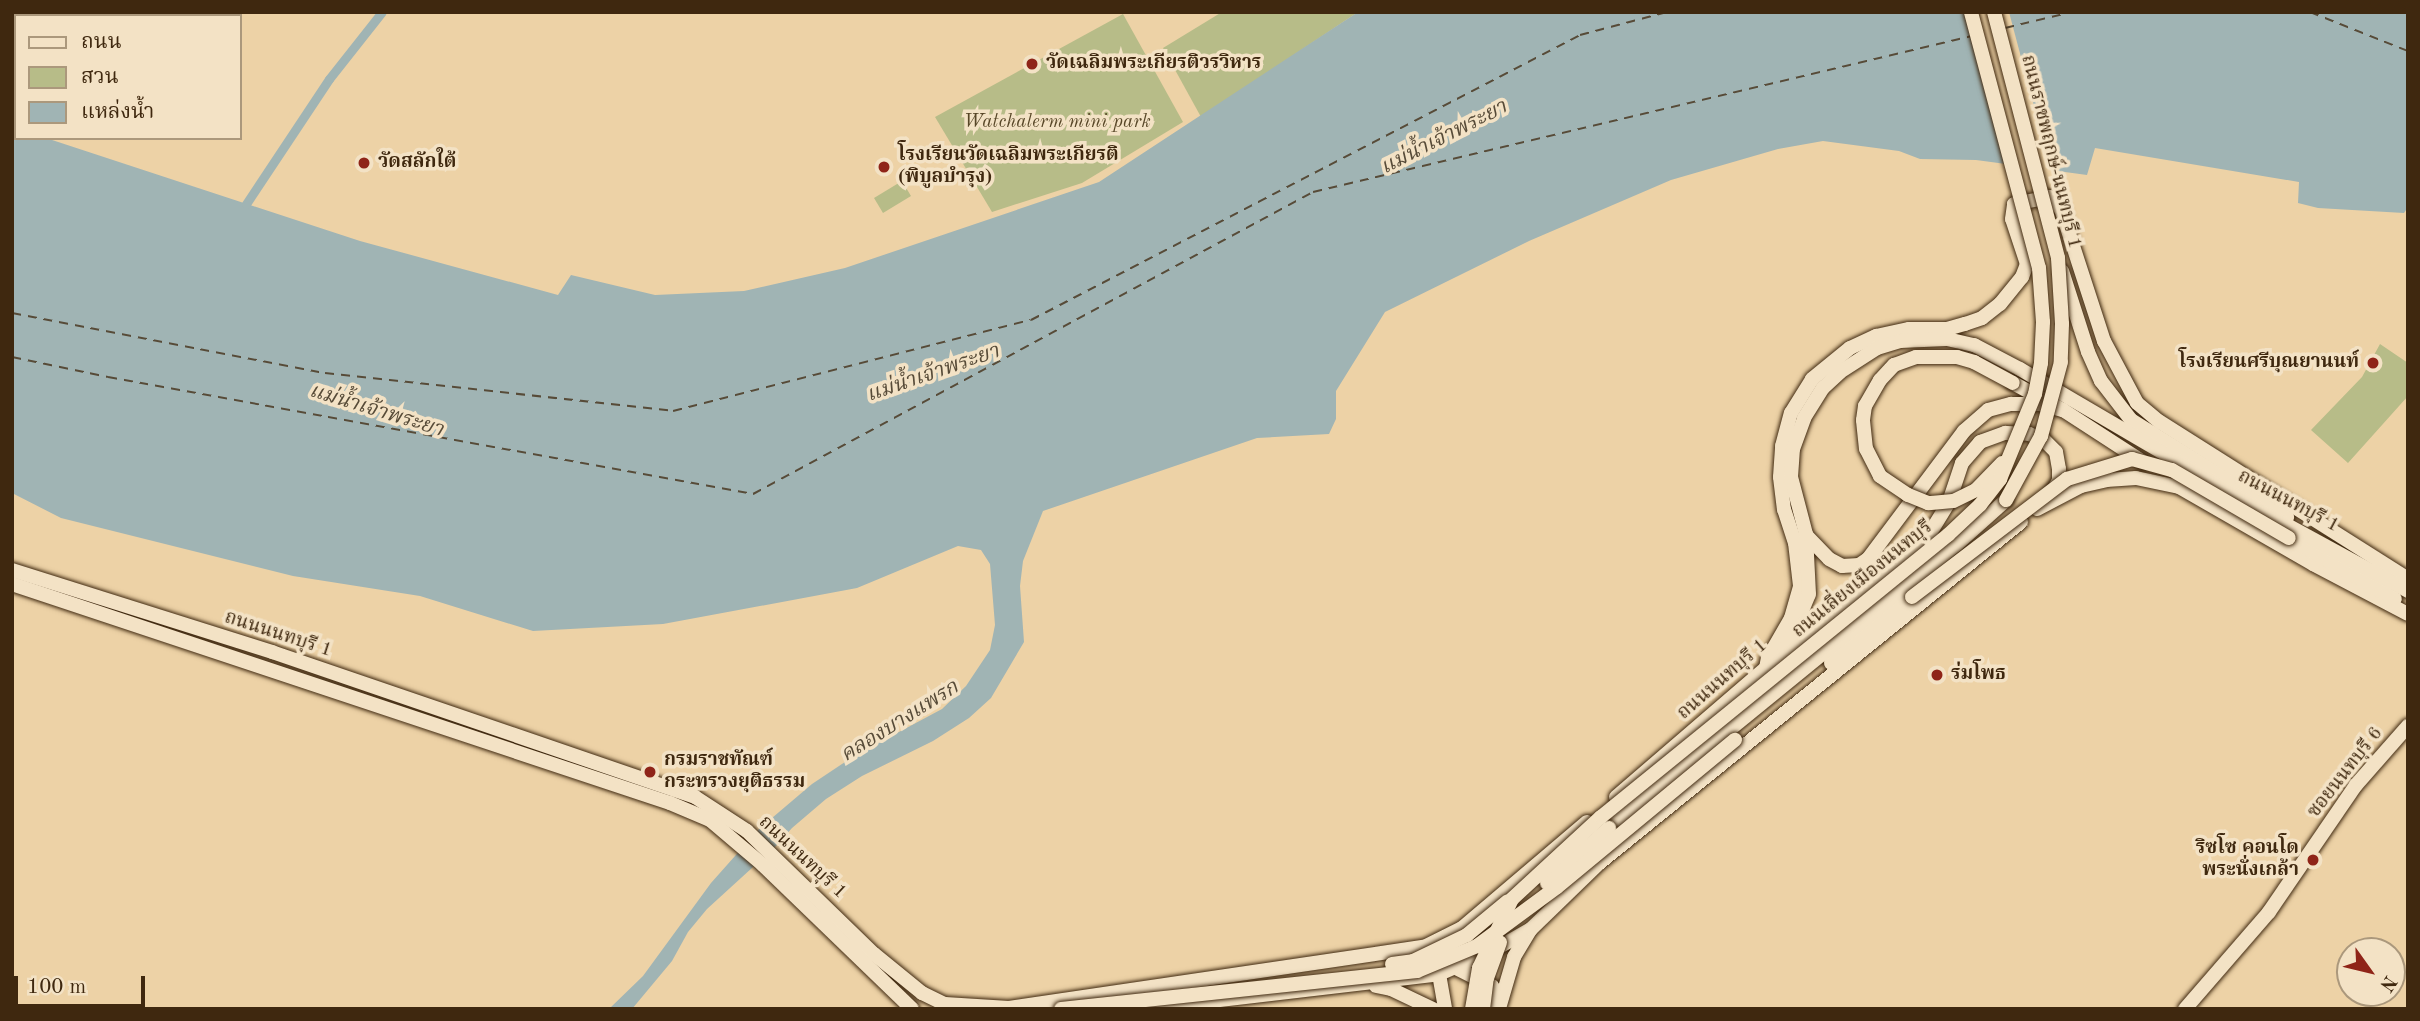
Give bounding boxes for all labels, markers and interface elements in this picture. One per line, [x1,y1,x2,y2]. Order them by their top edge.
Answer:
legend [14,14,242,140]
text: ถนน [81,32,122,53]
place label: วัดเฉลิมพระเกียรติวรวิหาร [1046,53,1261,75]
street label: ถนนราชพฤกษ์-นนทบุรี 1 [2015,53,2085,251]
marker: วัดเฉลิมพระเกียรติวรวิหาร [1024,56,1040,72]
text: สวน [81,67,119,88]
water label: แม่น้ำเจ้าพระยา [1376,95,1512,181]
text: แหล่งน้ำ [81,102,154,123]
park label: Watchalerm mini park [963,112,1151,134]
place label: โรงเรียนวัดเฉลิมพระเกียรติ (พิบูลบำรุง) [898,145,1119,189]
place label: วัดสลักใต้ [378,152,456,174]
marker: วัดสลักใต้ [356,155,372,171]
marker: โรงเรียนวัดเฉลิมพระเกียรติ (พิบูลบำรุง) [876,159,892,175]
water label: แม่น้ำเจ้าพระยา [863,339,1003,409]
place label: โรงเรียนศรีบุณยานนท์ [2179,352,2359,374]
marker: โรงเรียนศรีบุณยานนท์ [2365,355,2381,371]
water label: แม่น้ำเจ้าพระยา [306,379,446,443]
street label: ถนนนนทบุรี 1 [2233,466,2343,538]
street label: ถนนเลี่ยงเมืองนนทบุรี [1788,517,1938,643]
street label: ถนนนนทบุรี 1 [221,607,335,663]
street label: ถนนนนทบุรี 1 [1673,635,1773,725]
place label: ร่มโพธ [1951,664,2006,686]
marker: ร่มโพธ [1929,667,1945,683]
water label: คลองบางแพรก [836,676,964,768]
street label: ซอยนนทบุรี 6 [2303,723,2389,823]
place label: กรมราชทัณฑ์ กระทรวงยุติธรรม [664,750,805,794]
marker: กรมราชทัณฑ์ กระทรวงยุติธรรม [642,764,658,780]
street label: ถนนนนทบุรี 1 [753,812,851,904]
place label: ริซโซ คอนโด พระนั่งเกล้า [2196,838,2299,882]
marker: ริซโซ คอนโด พระนั่งเกล้า [2305,852,2321,868]
north arrow [2336,937,2406,1007]
scale bar [18,962,149,1006]
text: N [2375,972,2399,994]
text: 100 m [27,977,86,998]

